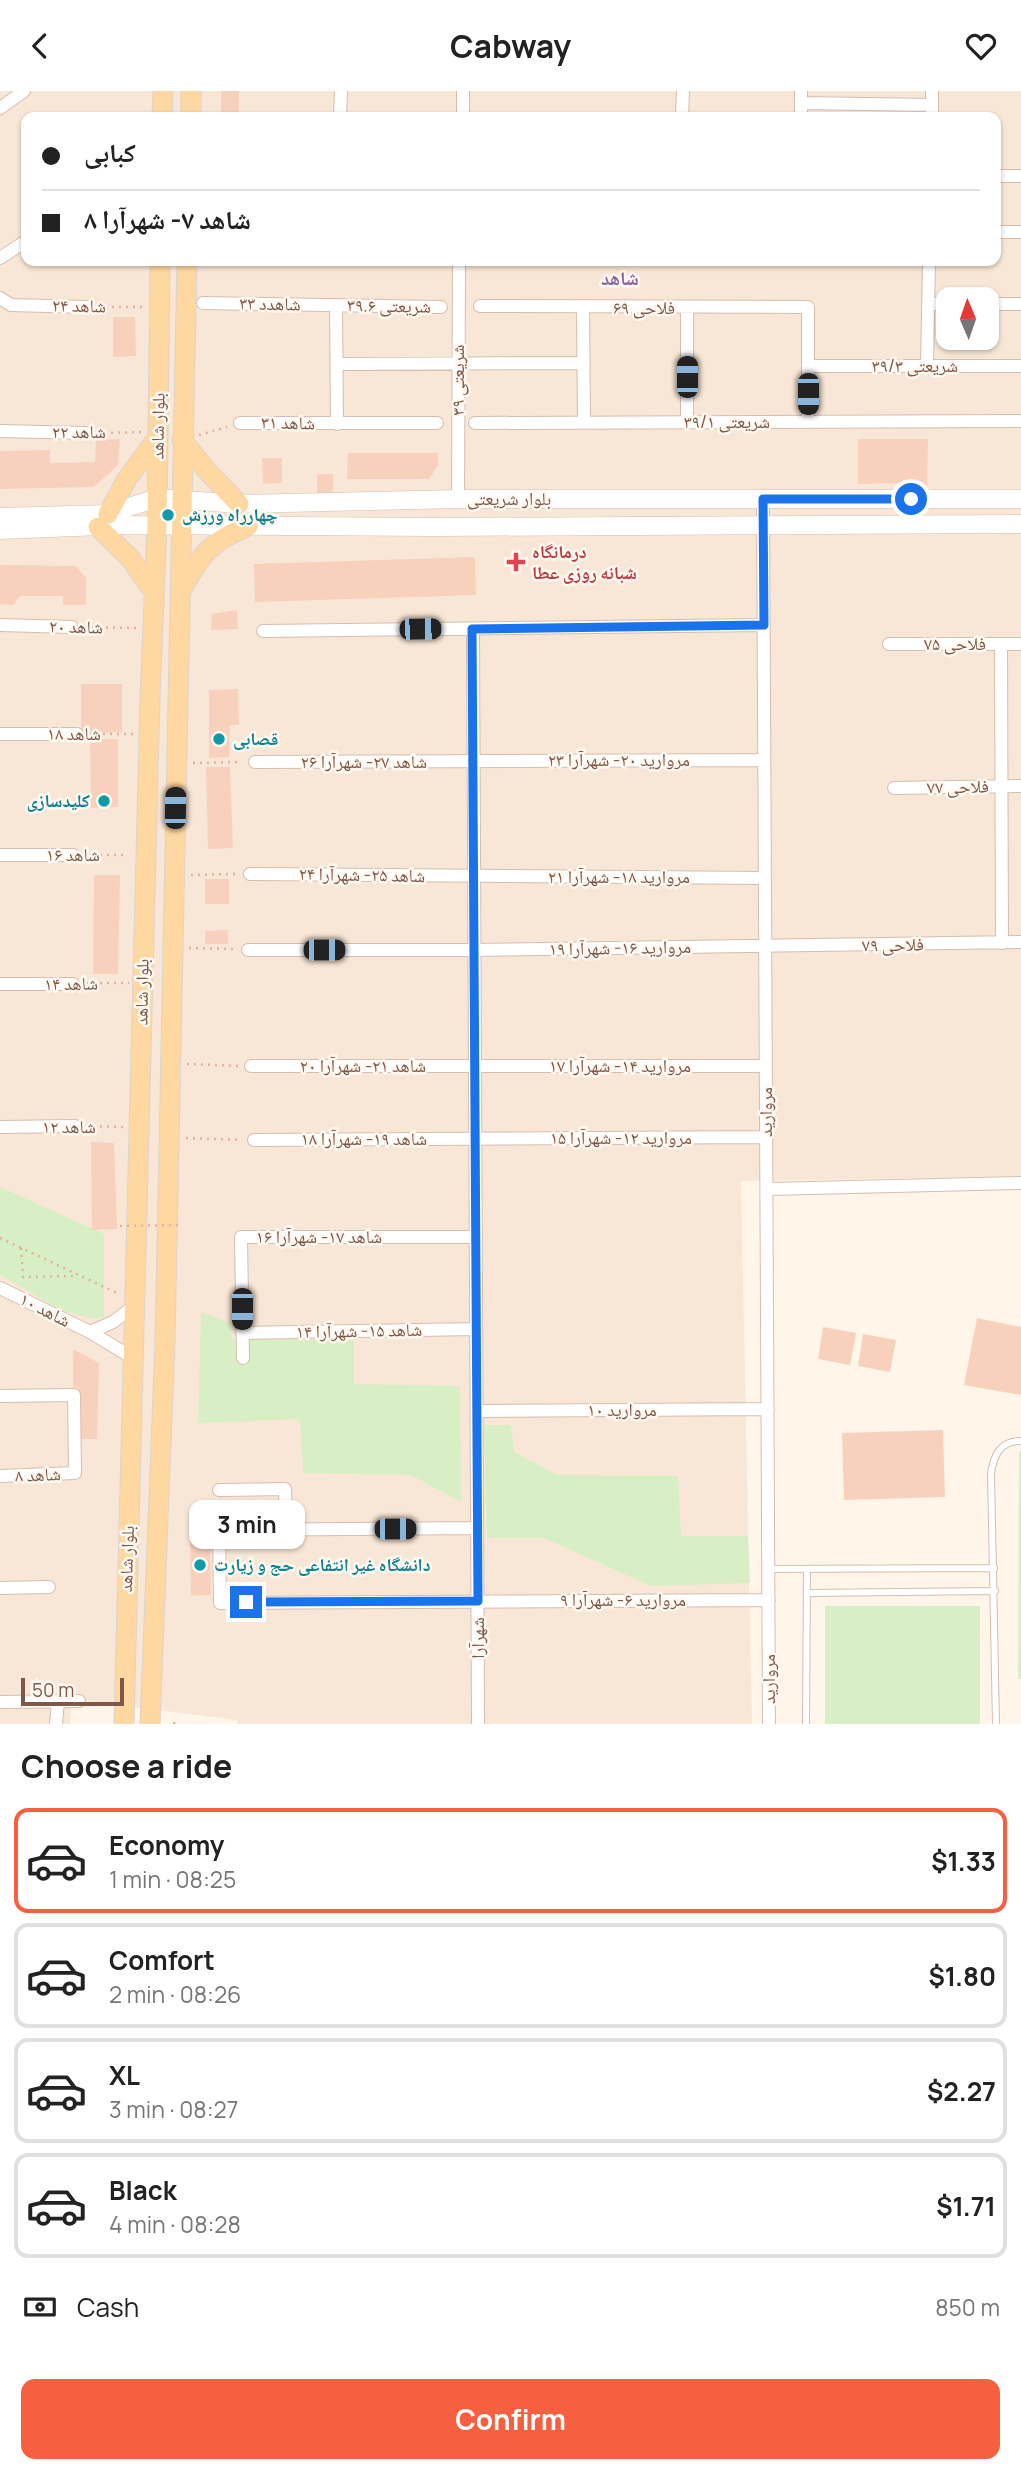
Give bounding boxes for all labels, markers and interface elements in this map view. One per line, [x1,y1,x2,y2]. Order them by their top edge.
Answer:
text: Cabway [450,24,571,68]
icon: back [21,27,59,65]
icon: heart [962,27,1000,65]
text: کبابی [84,134,136,170]
text: شاهد ۷- شهرآرا ۸ [84,201,251,237]
district label: شاهد [601,265,639,291]
north arrow [936,287,999,350]
map controls [936,287,999,350]
street label: شاهدد ۳۳ [239,290,301,316]
street label: شریعتی ۳۹.۶ [347,292,431,318]
street label: شاهد ۲۴ [52,293,106,317]
street label: فلاحی ۶۹ [613,295,675,319]
street label: شریعتی ۳۹ [445,344,469,416]
street label: شریعتی ۳۹/۳ [872,353,958,377]
car [677,356,698,398]
car [798,373,819,415]
street label: بلوار شاهد [144,392,170,460]
street label: شریعتی ۳۹/۱ [684,409,770,433]
street label: شاهد ۳۱ [261,410,315,434]
street label: شاهد ۲۲ [52,419,106,443]
route start [895,483,927,515]
street label: بلوار شریعتی [467,486,551,510]
place label: چهارراه ورزش [182,502,278,526]
marker: چهارراه ورزش [160,507,176,523]
place label: درمانگاه شبانه روزی عطا [532,539,637,584]
marker: درمانگاه شبانه روزی عطا [506,552,526,572]
street label: شاهد ۲۰ [49,614,103,638]
car [399,618,442,640]
street label: فلاحی ۷۵ [924,631,986,655]
street label: شاهد ۱۸ [47,721,101,745]
place label: قصابی [233,726,278,750]
marker: قصابی [211,731,227,747]
street label: مروارید ۲۰- شهرآرا ۲۳ [548,747,690,771]
street label: شاهد ۲۷- شهرآرا ۲۶ [301,749,427,773]
street label: فلاحی ۷۷ [927,773,989,799]
car [165,787,186,829]
place label: کلیدسازی [26,788,90,812]
marker: کلیدسازی [96,793,112,809]
street label: شاهد ۱۶ [46,842,100,866]
street label: شاهد ۲۵- شهرآرا ۲۴ [299,861,425,887]
street label: مروارید ۱۸- شهرآرا ۲۱ [548,864,690,888]
street label: فلاحی ۷۹ [862,931,924,957]
street label: مروارید ۱۶- شهرآرا ۱۹ [549,934,691,960]
car [304,940,346,961]
street label: بلوار شاهد [128,958,154,1026]
street label: شاهد ۱۴ [44,971,98,995]
street label: شاهد ۲۱- شهرآرا ۲۰ [300,1053,426,1077]
street label: مروارید ۱۴- شهرآرا ۱۷ [549,1053,691,1077]
street label: مروارید [753,1087,777,1137]
street label: شاهد ۱۲ [42,1114,96,1138]
street label: مروارید ۱۲- شهرآرا ۱۵ [550,1125,692,1149]
street label: شاهد ۱۹- شهرآرا ۱۸ [301,1126,427,1150]
street label: شاهد ۱۷- شهرآرا ۱۶ [256,1224,382,1248]
street label: شاهد ۱۰ [16,1286,75,1332]
car [232,1288,253,1330]
street label: شاهد ۱۵- شهرآرا ۱۴ [296,1317,422,1343]
street label: مروارید ۱۰ [587,1397,657,1421]
street label: شاهد ۸ [15,1461,61,1487]
callout: 3 min [188,1501,304,1549]
text: 3 min [217,1508,277,1540]
car [375,1519,417,1540]
street label: بلوار شاهد [113,1525,139,1593]
place label: دانشگاه غیر انتفاعی حج و زیارت [214,1552,431,1577]
marker: دانشگاه غیر انتفاعی حج و زیارت [192,1557,208,1573]
route end [230,1586,262,1618]
street label: مروارید ۶- شهرآرا ۹ [560,1587,686,1611]
street label: شهرآرا [465,1617,489,1659]
street label: مروارید [756,1654,780,1704]
scale bar [21,1675,124,1707]
text: 50 m [32,1677,74,1703]
text: Choose a ride [21,1744,232,1788]
text: Economy [109,1827,224,1863]
icon: car [25,1829,88,1892]
text: $1.33 [931,1843,996,1879]
text: 1 min · 08:25 [109,1863,236,1895]
text: Comfort [109,1942,215,1978]
icon: car [25,1944,88,2007]
text: $1.80 [928,1958,996,1994]
text: 2 min · 08:26 [109,1978,241,2010]
text: XL [109,2057,140,2093]
icon: car [25,2059,88,2122]
text: $2.27 [927,2073,996,2109]
text: 3 min · 08:27 [109,2093,238,2125]
text: Black [109,2172,177,2208]
icon: car [25,2174,88,2237]
text: $1.71 [936,2188,996,2224]
text: 4 min · 08:28 [109,2208,241,2240]
icon: cash [21,2288,59,2326]
text: Cash [77,2289,139,2325]
text: 850 m [935,2291,1000,2323]
button: Confirm [21,2379,1000,2459]

